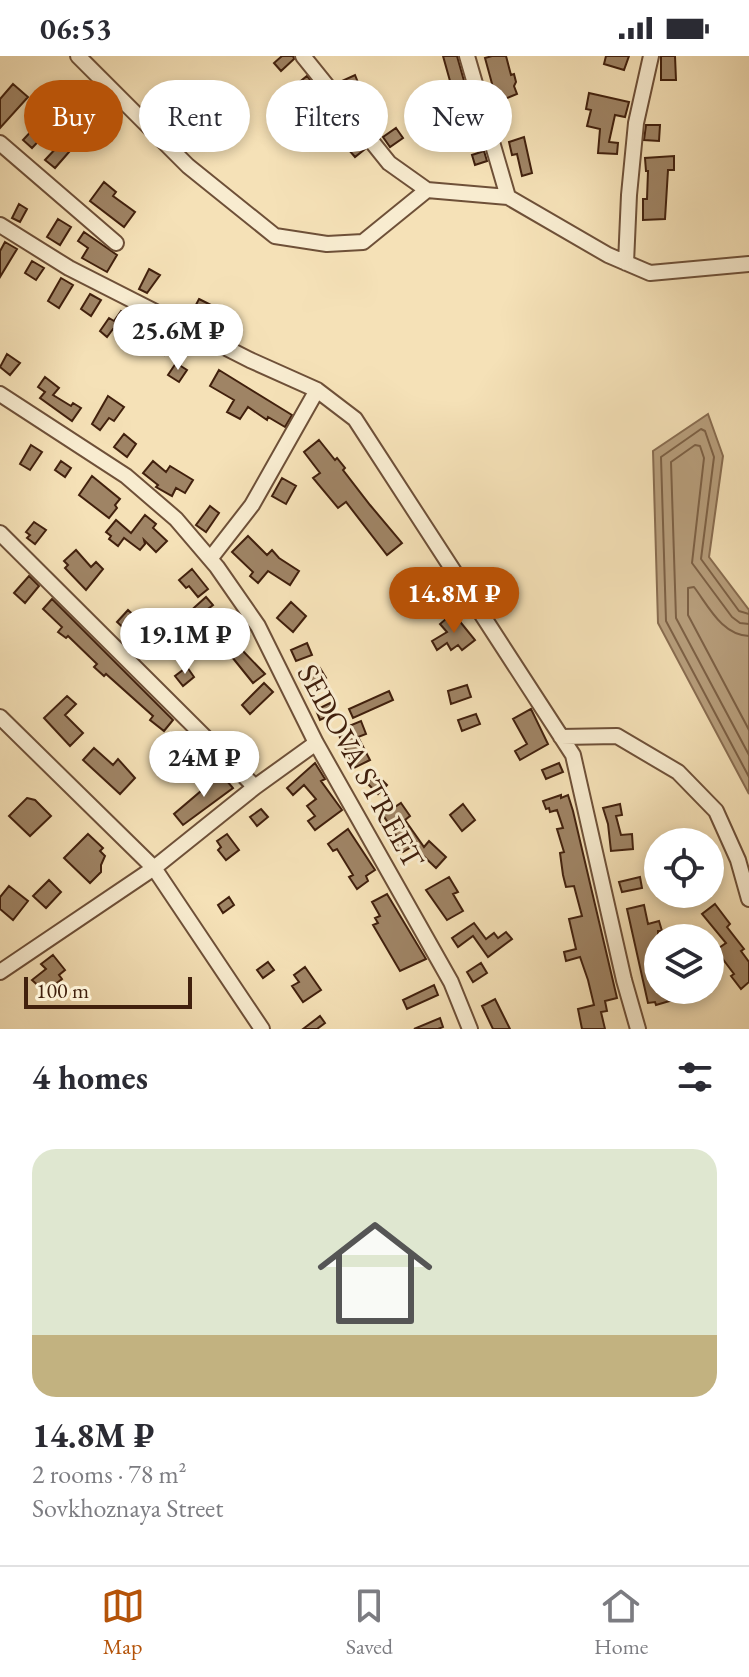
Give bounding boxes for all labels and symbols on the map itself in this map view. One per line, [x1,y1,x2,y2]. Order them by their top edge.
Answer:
pin: 25.6M ₽ [104,304,252,372]
pin: 14.8M ₽ [380,567,528,635]
pin: 19.1M ₽ [111,608,259,676]
street label: SEDOVA STREET [289,657,434,876]
pin: 24M ₽ [148,731,260,799]
scale bar [24,973,192,1009]

